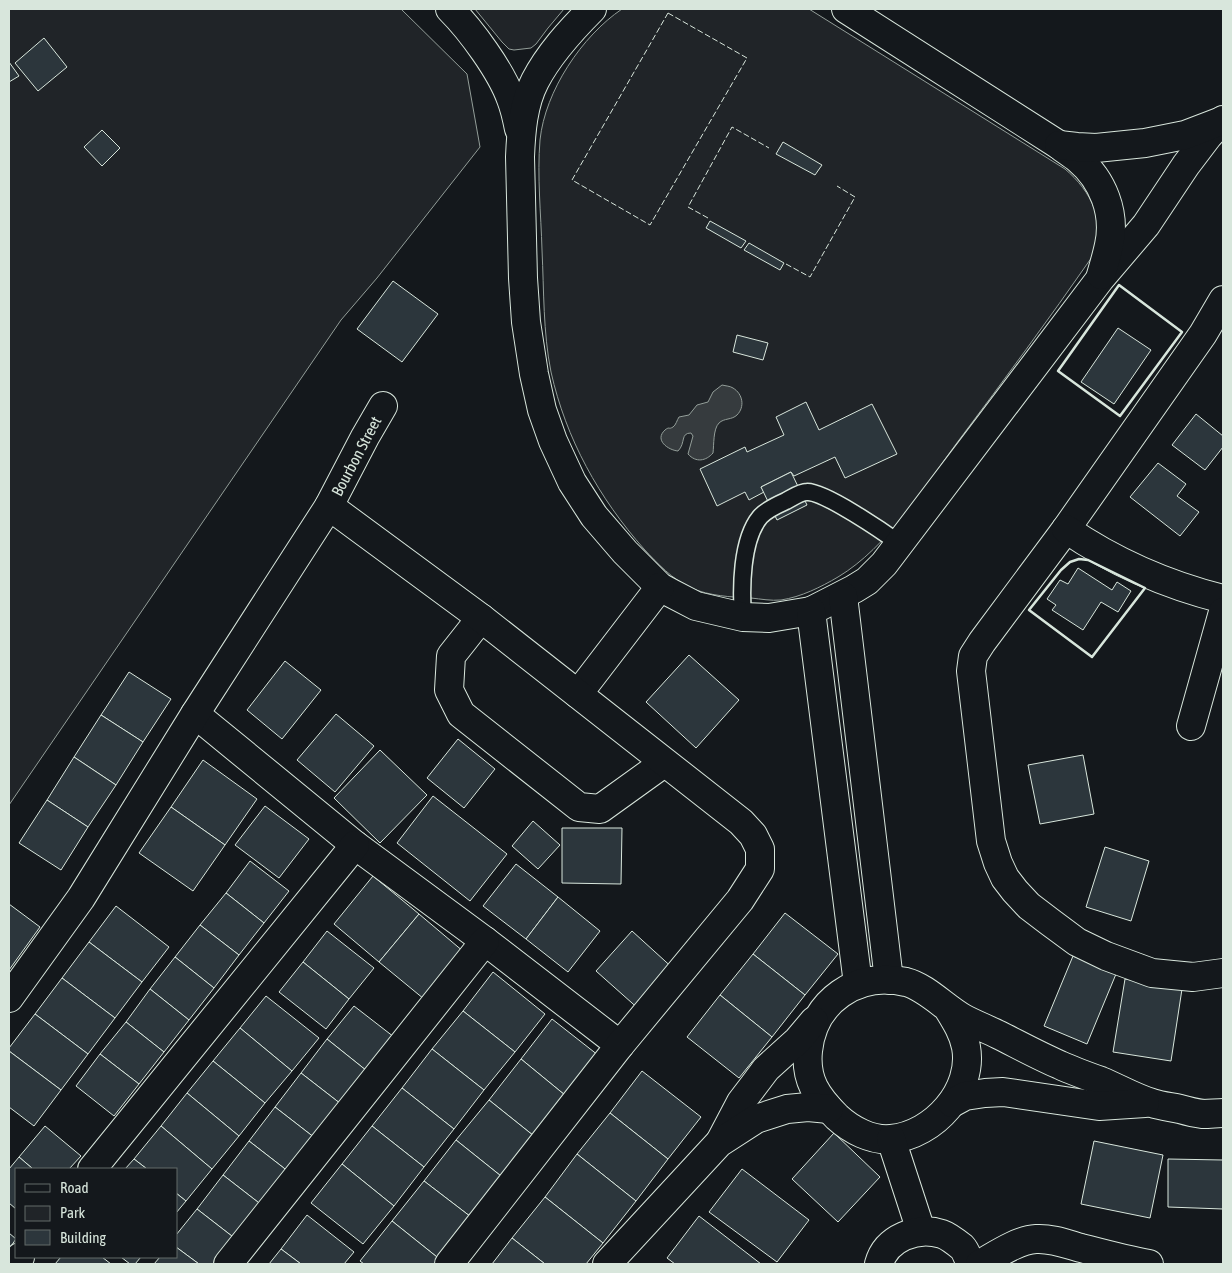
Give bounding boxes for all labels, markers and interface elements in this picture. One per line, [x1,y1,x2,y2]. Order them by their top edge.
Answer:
street label: Bourbon Street [327,413,385,499]
legend [15,1168,178,1258]
text: Road [60,1179,89,1196]
text: Park [60,1204,85,1221]
text: Building [60,1229,106,1246]

